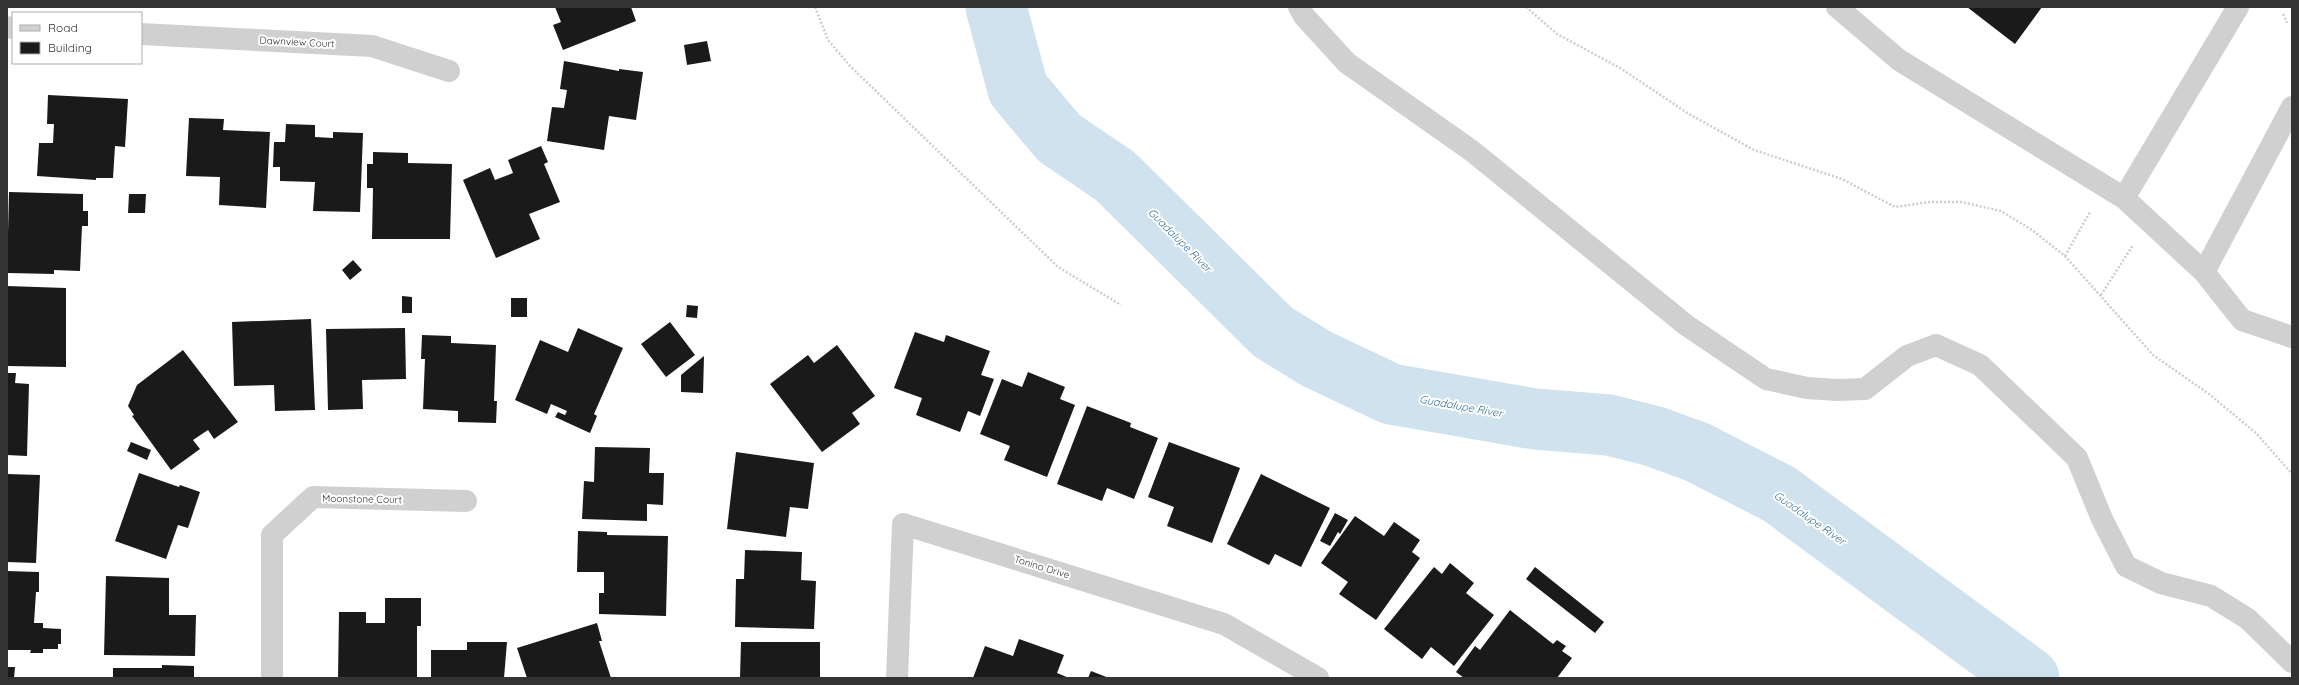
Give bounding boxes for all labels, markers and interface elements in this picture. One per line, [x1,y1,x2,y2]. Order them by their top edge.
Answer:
legend [12,12,142,64]
text: Road [48,20,78,35]
street label: Dawnview Court [259,34,336,50]
text: Building [48,40,92,55]
water label: Guadalupe River [1145,205,1216,276]
water label: Guadalupe River [1418,392,1506,421]
water label: Guadalupe River [1771,488,1850,549]
street label: Moonstone Court [322,492,403,506]
street label: Tonino Drive [1013,552,1072,582]

